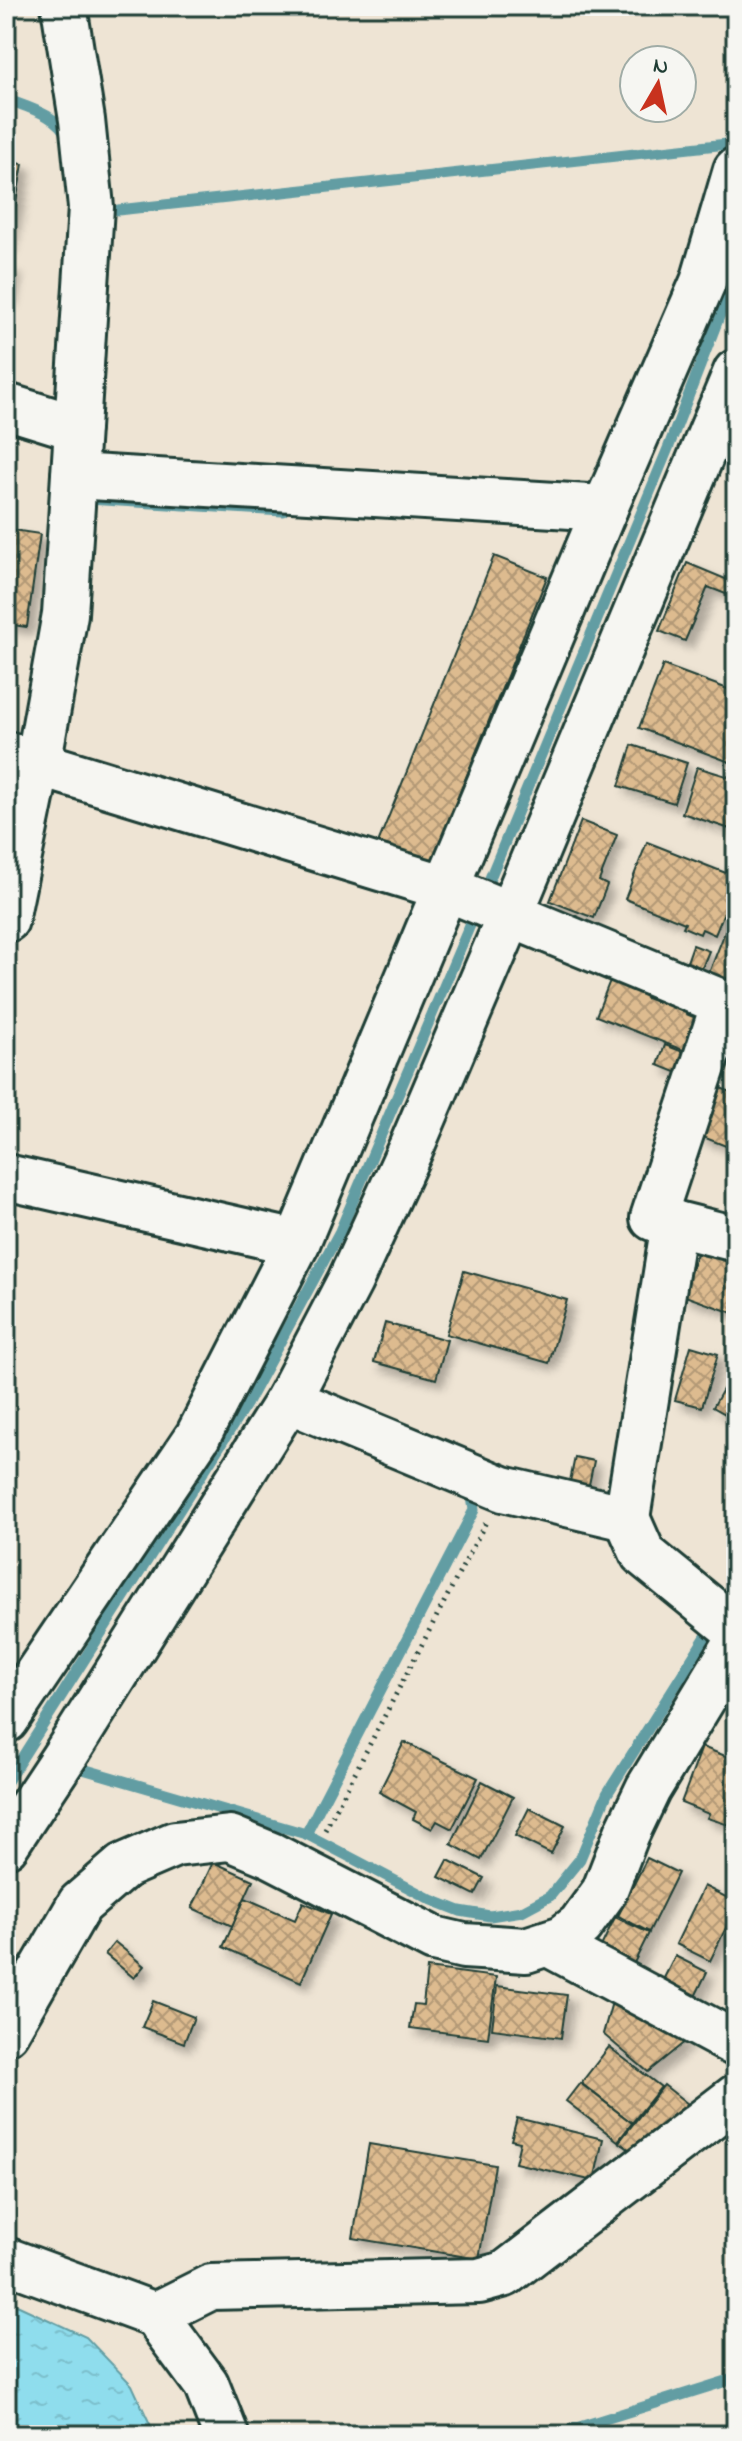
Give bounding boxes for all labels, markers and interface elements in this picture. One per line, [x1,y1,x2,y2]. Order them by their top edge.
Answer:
north arrow [618,44,698,124]
text: N [651,50,671,84]

